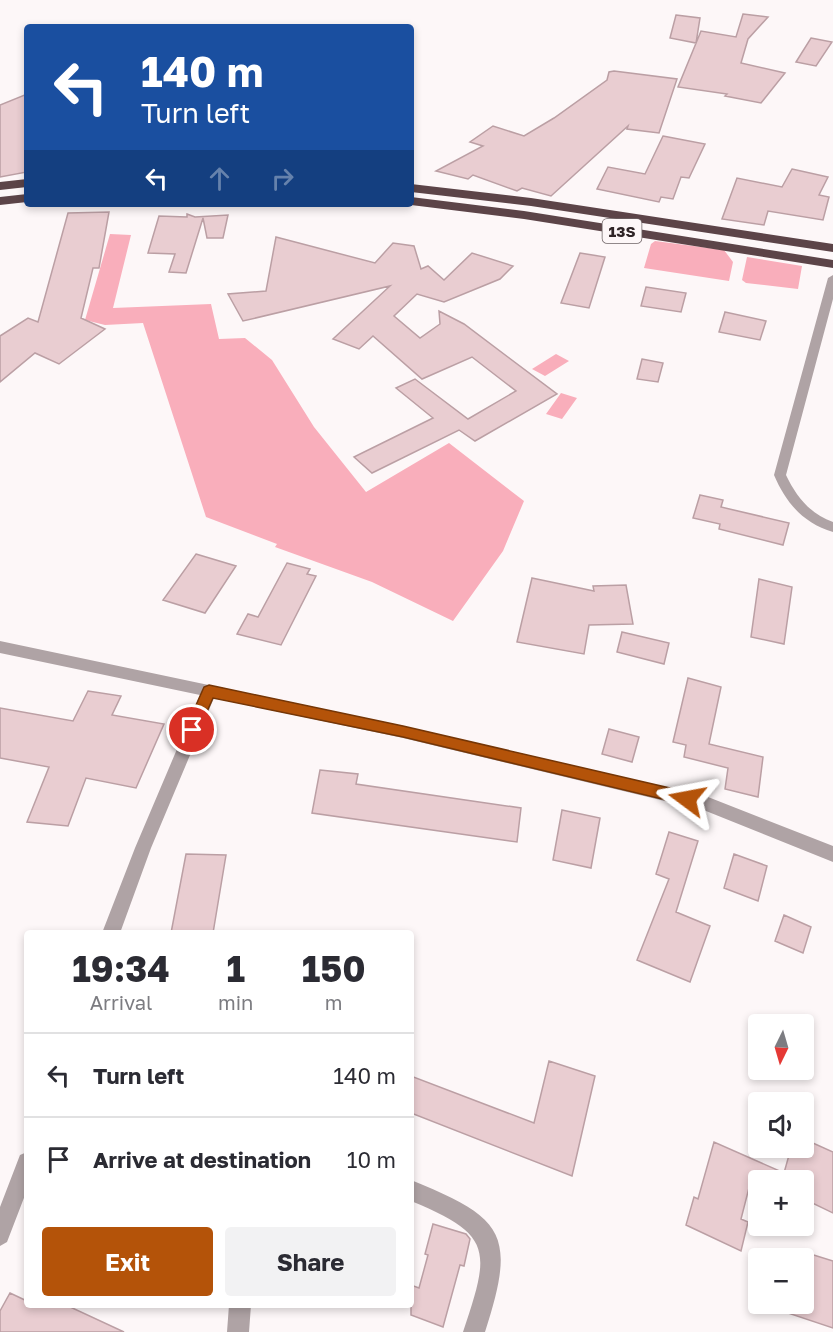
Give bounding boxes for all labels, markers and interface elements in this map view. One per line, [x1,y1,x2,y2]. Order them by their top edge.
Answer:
text: 140 m [141,46,263,96]
icon: left [42,48,120,126]
text: Turn left [141,97,250,129]
icon: left [140,162,173,195]
icon: ahead [203,162,236,195]
icon: right [266,162,299,195]
road number: 13S [602,219,642,243]
pin [166,704,217,755]
icon: arrive [175,713,208,746]
position arrow [655,767,719,831]
text: 19:34 [72,947,170,990]
text: 1 [226,947,245,990]
text: 150 [302,947,366,990]
text: Arrival [90,990,152,1014]
text: min [218,990,253,1014]
text: m [325,990,343,1014]
north arrow [748,1014,814,1080]
map controls [748,1014,814,1314]
icon: left [42,1059,75,1092]
text: Turn left [93,1062,184,1089]
text: 140 m [333,1062,396,1089]
button: sound [748,1092,814,1158]
icon: arrive [42,1143,75,1176]
text: Arrive at destination [93,1146,311,1173]
text: 10 m [347,1146,396,1173]
button: + [748,1170,814,1236]
button: Exit [42,1227,213,1296]
button: Share [225,1227,396,1296]
button: − [748,1248,814,1314]

